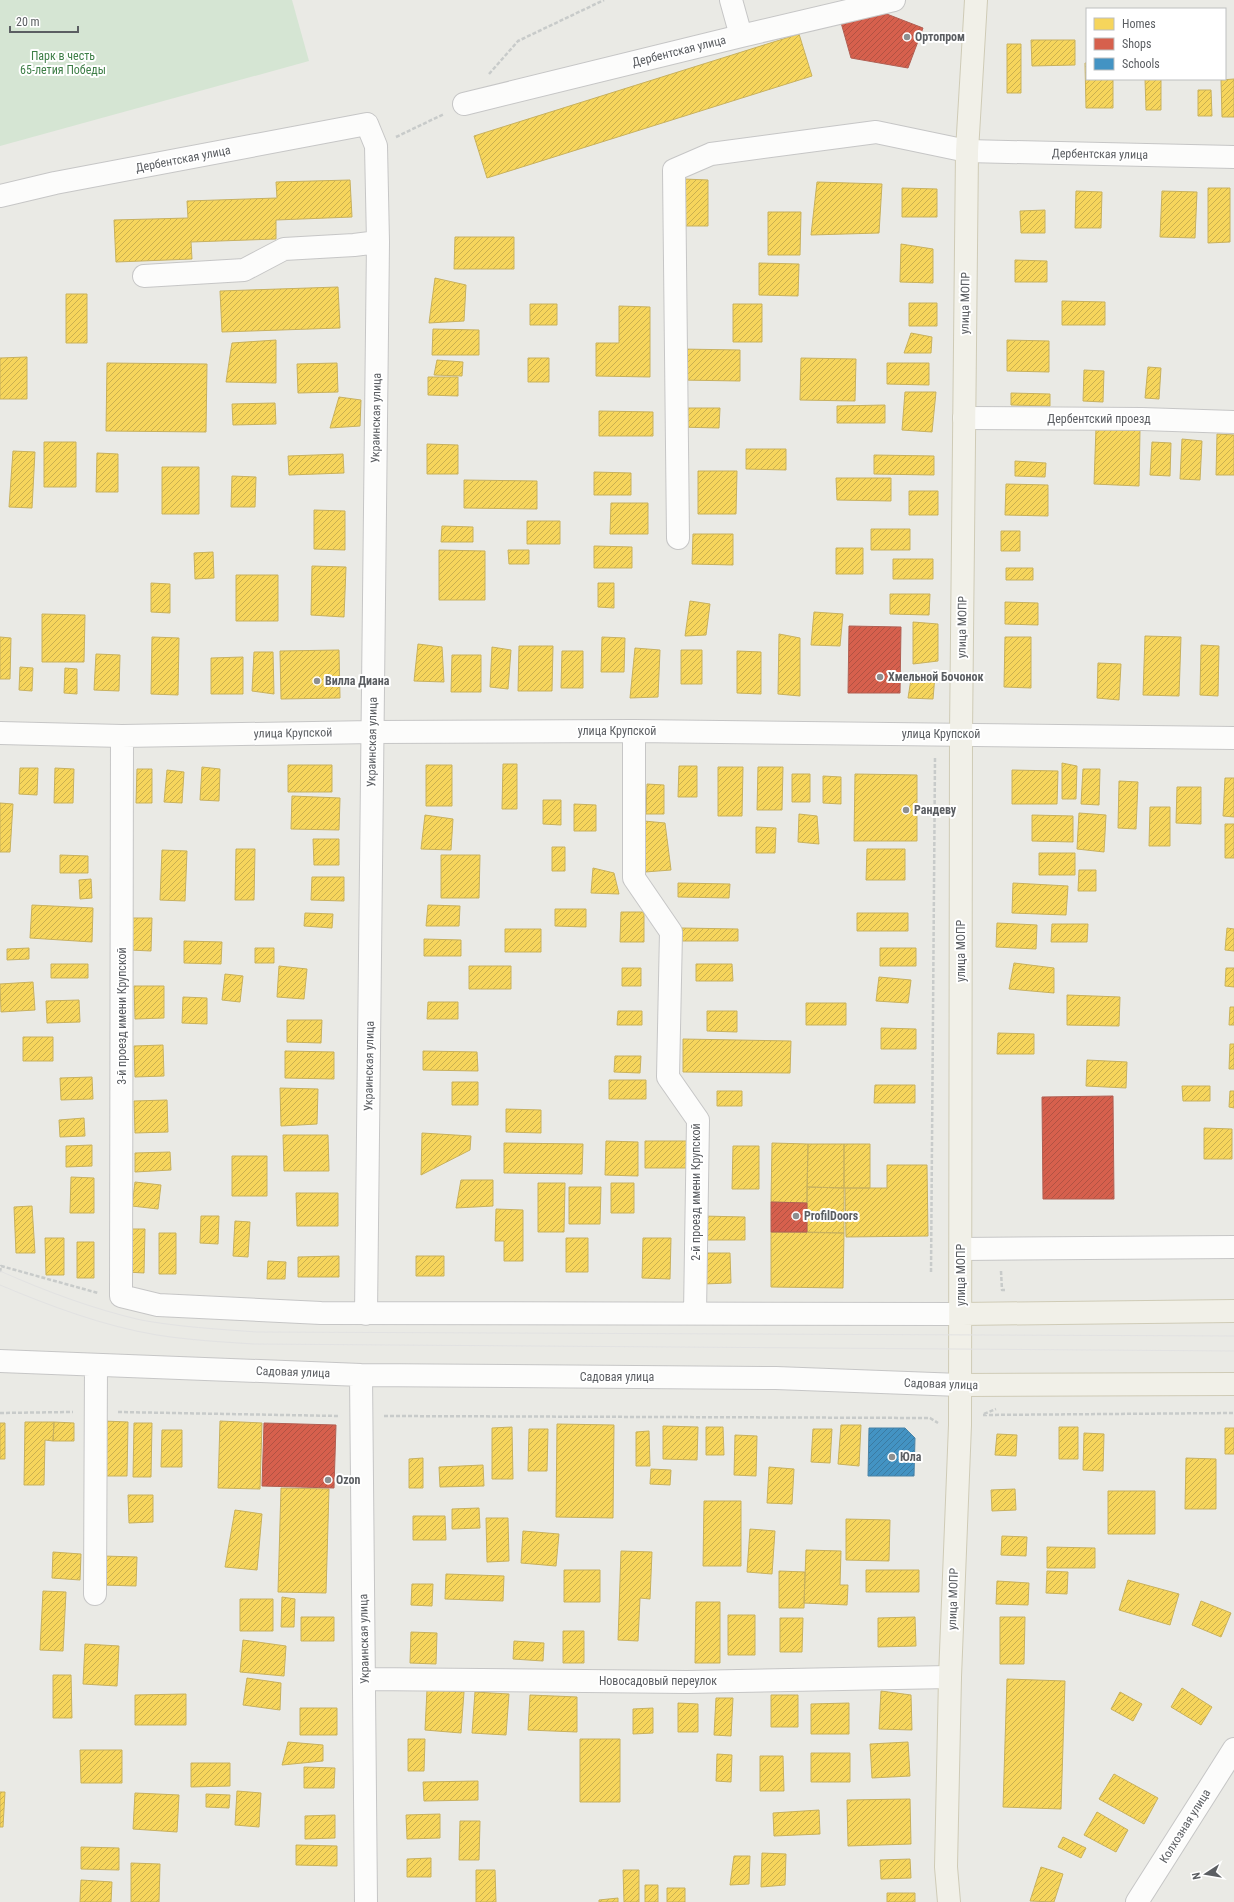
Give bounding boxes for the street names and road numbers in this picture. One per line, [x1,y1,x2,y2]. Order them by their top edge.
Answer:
street label: Дербентская улица [631,33,728,69]
street label: Дербентская улица [134,143,232,175]
street label: Дербентская улица [1052,146,1149,162]
street label: улица МОПР [957,271,973,334]
street label: Украинская улица [368,373,384,463]
street label: Дербентский проезд [1047,412,1151,426]
street label: улица МОПР [954,595,970,658]
street label: Украинская улица [364,697,380,787]
street label: улица Крупской [578,724,656,738]
street label: улица Крупской [254,725,332,741]
street label: улица Крупской [902,727,980,741]
street label: улица МОПР [954,920,968,982]
street label: 3-й проезд имени Крупской [115,947,129,1085]
street label: Украинская улица [361,1021,377,1111]
street label: 2-й проезд имени Крупской [689,1123,703,1261]
street label: улица МОПР [954,1244,968,1306]
street label: Садовая улица [256,1364,331,1380]
street label: Садовая улица [580,1370,654,1384]
street label: Садовая улица [904,1376,979,1392]
street label: улица МОПР [945,1567,961,1630]
street label: Украинская улица [356,1594,372,1684]
street label: Новосадовый переулок [599,1674,717,1688]
street label: Колхозная улица [1157,1786,1213,1866]

